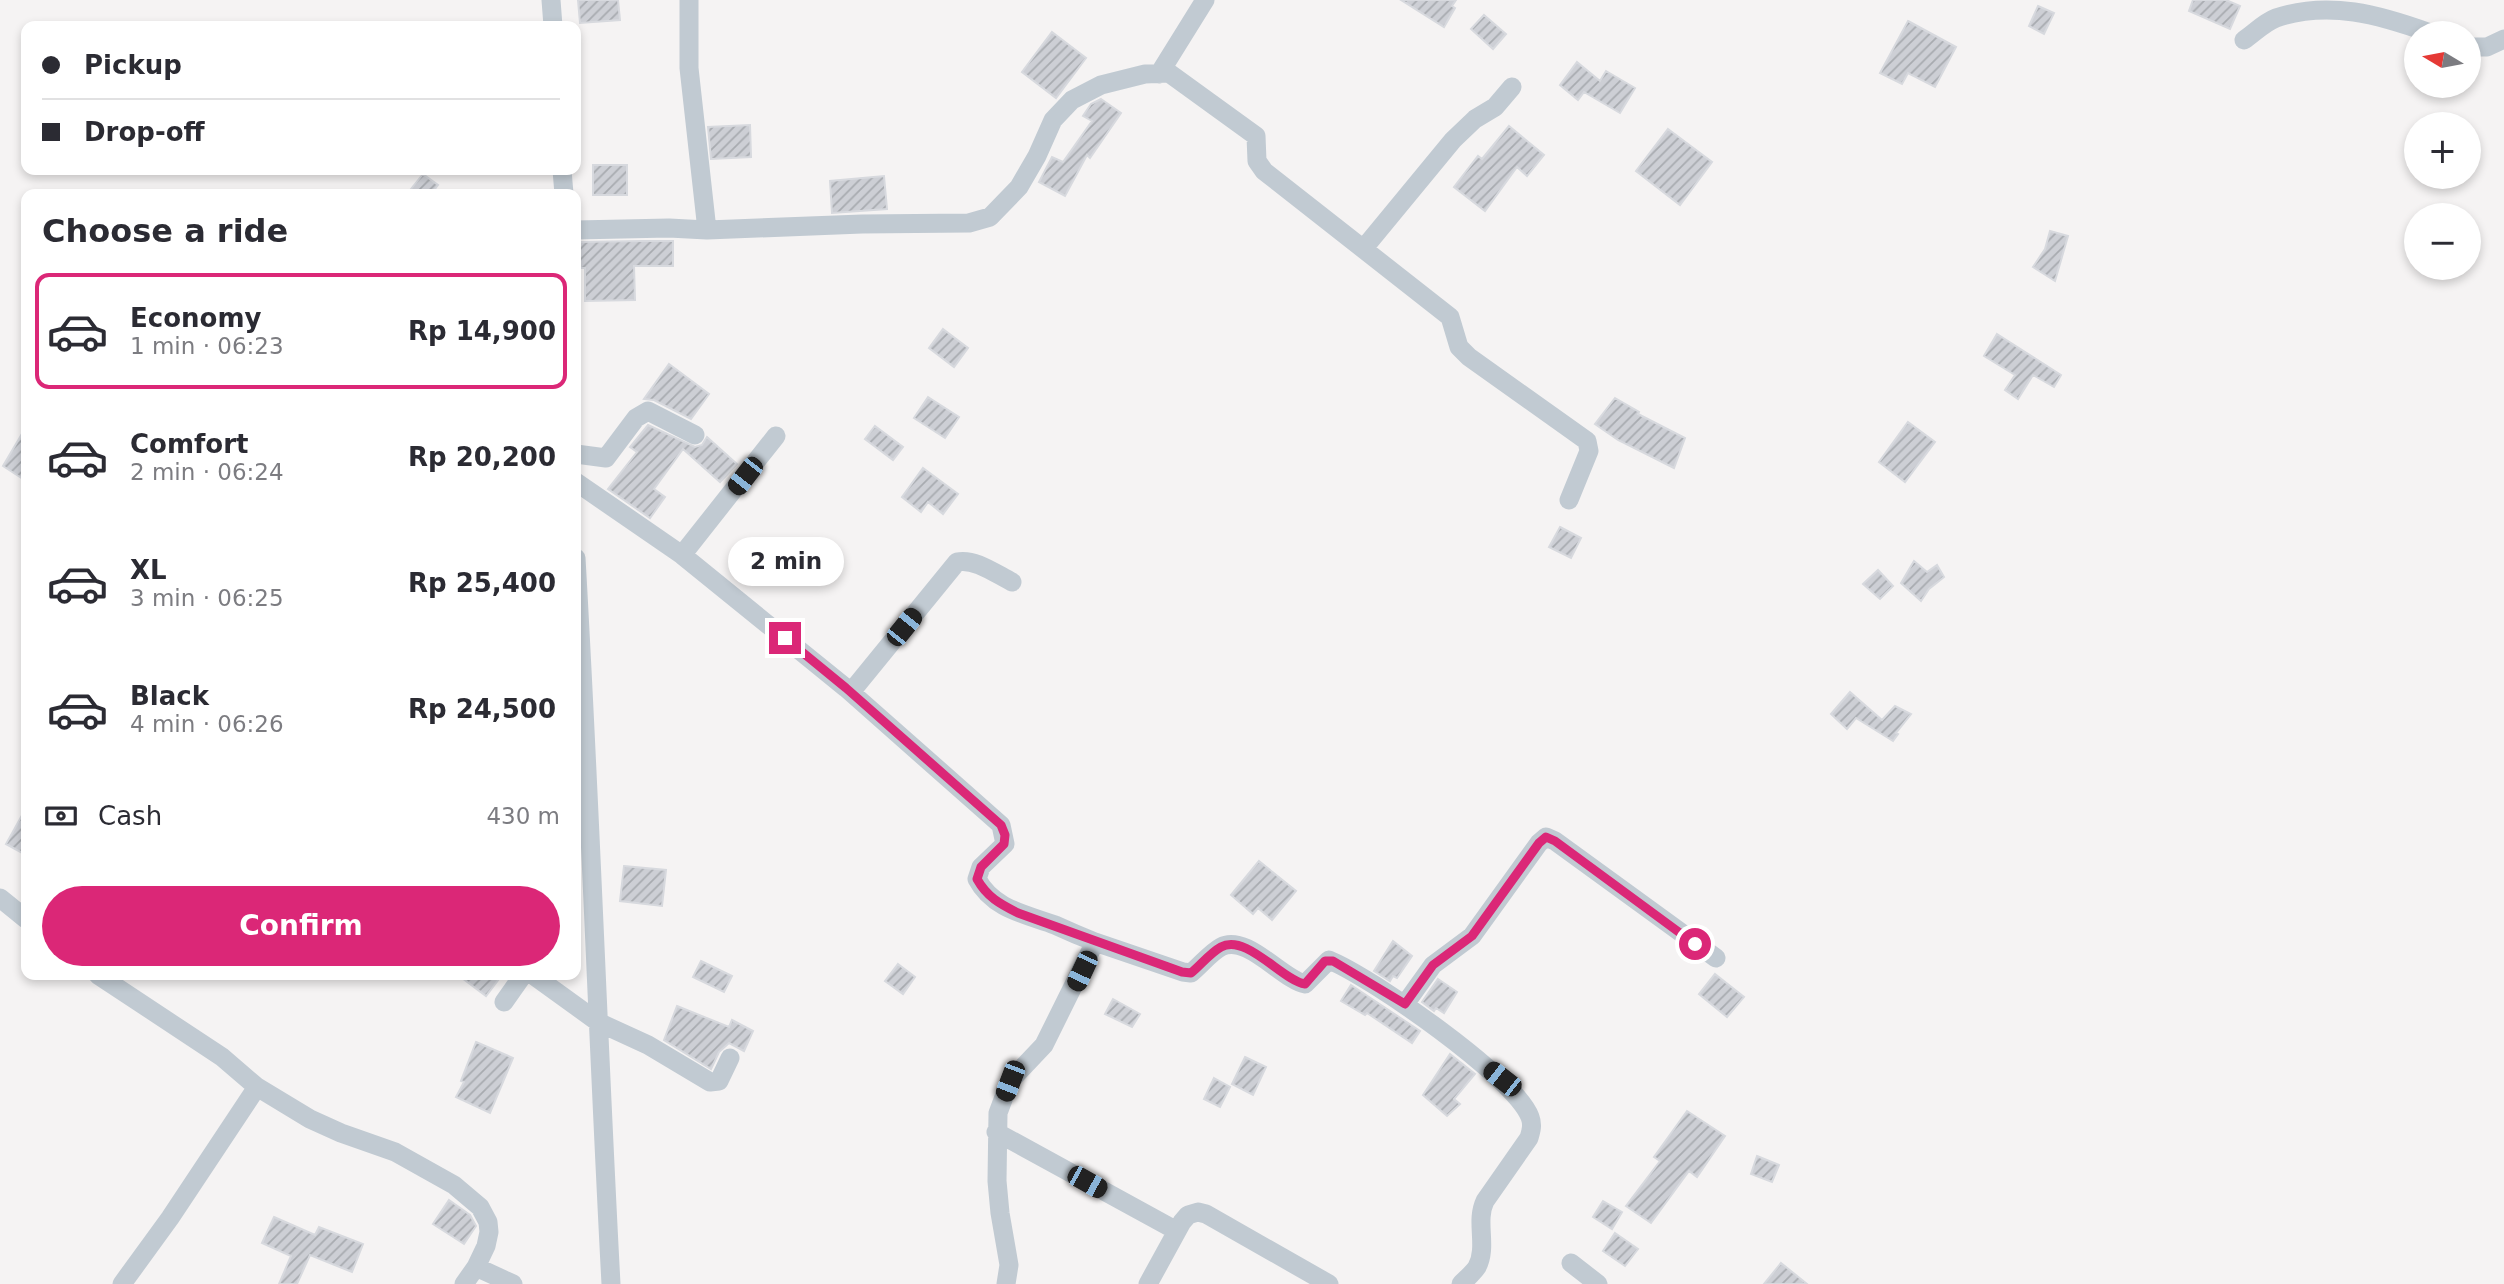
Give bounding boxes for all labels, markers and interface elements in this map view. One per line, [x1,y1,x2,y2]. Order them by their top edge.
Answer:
north arrow [2404,21,2482,98]
map controls [2404,21,2481,280]
text: Pickup [84,50,182,80]
button: + [2404,112,2481,189]
text: Drop-off [84,117,205,147]
button: − [2404,203,2481,280]
text: Choose a ride [42,212,288,250]
icon: car [46,300,109,363]
text: Economy [130,303,261,333]
text: Rp 14,900 [408,316,556,346]
text: 1 min · 06:23 [130,333,284,359]
icon: car [46,426,109,489]
text: Comfort [130,429,248,459]
text: Rp 20,200 [408,442,556,472]
car [724,453,767,499]
text: 2 min · 06:24 [130,459,284,485]
callout: 2 min [727,536,843,586]
text: 2 min [750,548,822,574]
icon: car [46,552,109,615]
text: XL [130,555,167,585]
text: Rp 25,400 [408,568,556,598]
text: 3 min · 06:25 [130,585,284,611]
car [883,604,926,650]
route end [769,622,801,654]
icon: car [46,678,109,741]
text: Black [130,681,209,711]
text: Rp 24,500 [408,694,556,724]
text: 4 min · 06:26 [130,711,284,737]
icon: cash [42,797,80,835]
text: Cash [98,801,162,831]
text: 430 m [486,803,560,829]
button: Confirm [42,886,560,966]
route start [1679,928,1711,960]
car [1064,948,1101,994]
car [993,1058,1028,1104]
car [1479,1058,1526,1100]
car [1064,1163,1111,1201]

